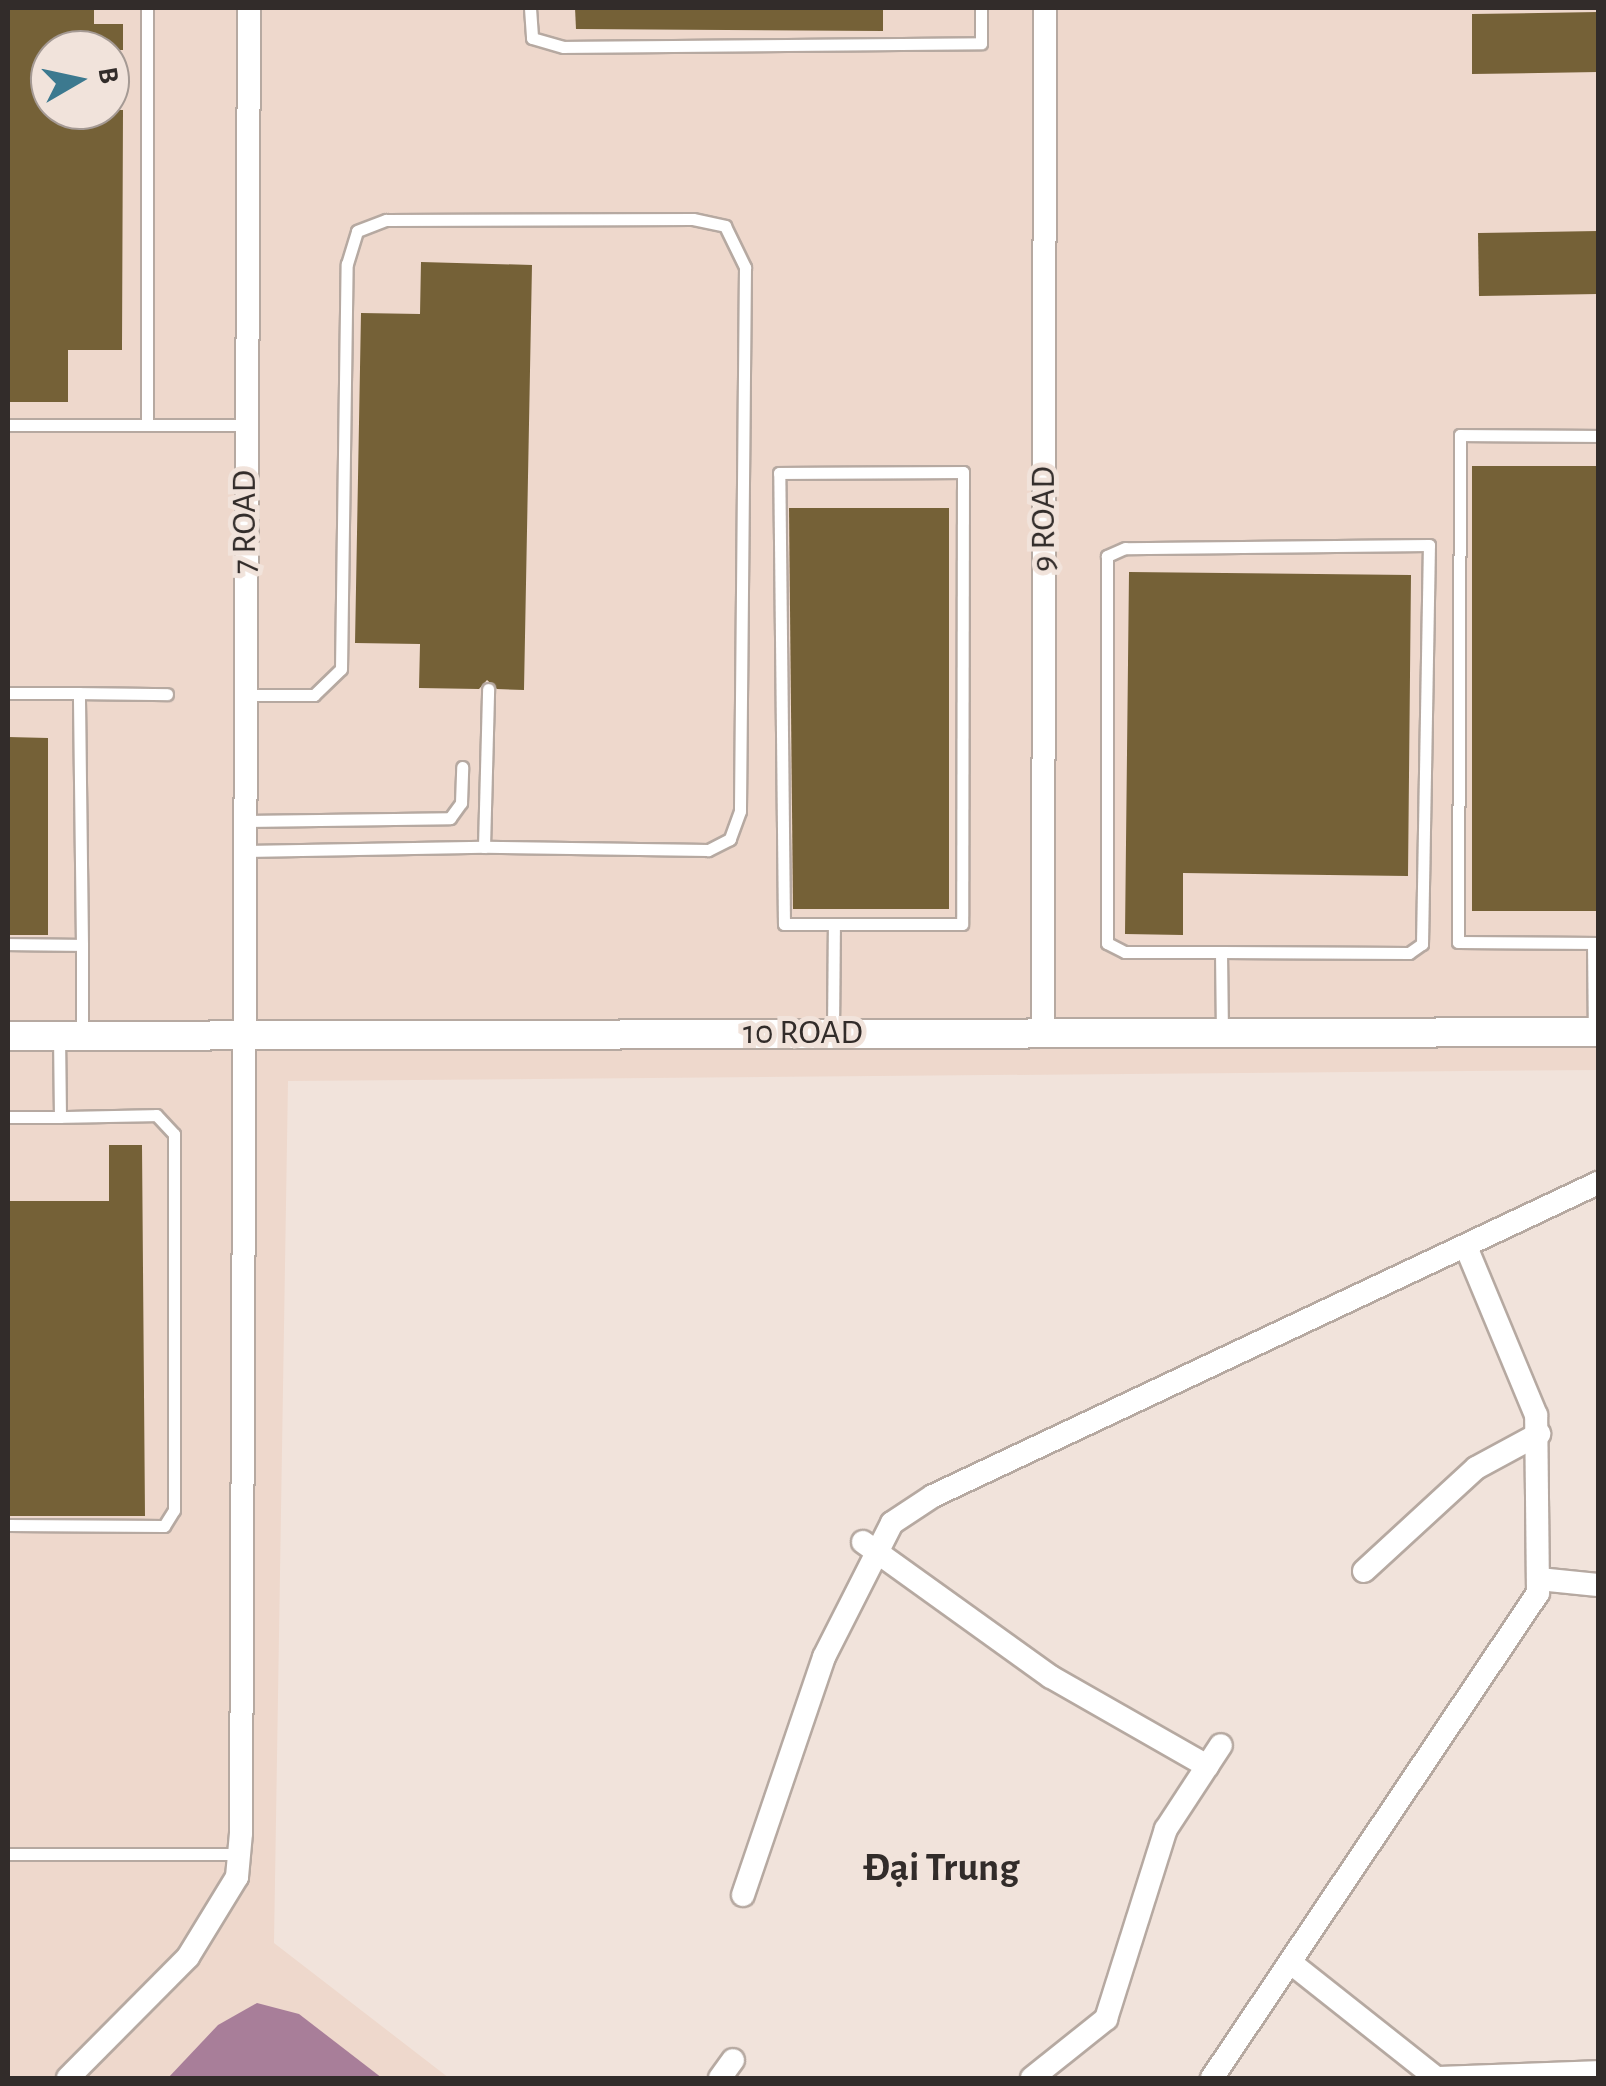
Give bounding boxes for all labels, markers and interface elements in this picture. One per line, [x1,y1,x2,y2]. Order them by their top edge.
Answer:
north arrow [30,30,130,130]
text: B [93,65,123,86]
street label: 9 ROAD [1023,466,1065,572]
street label: 7 ROAD [224,470,266,574]
street label: 10 ROAD [743,1012,863,1054]
district label: Đại Trung [863,1844,1019,1892]

